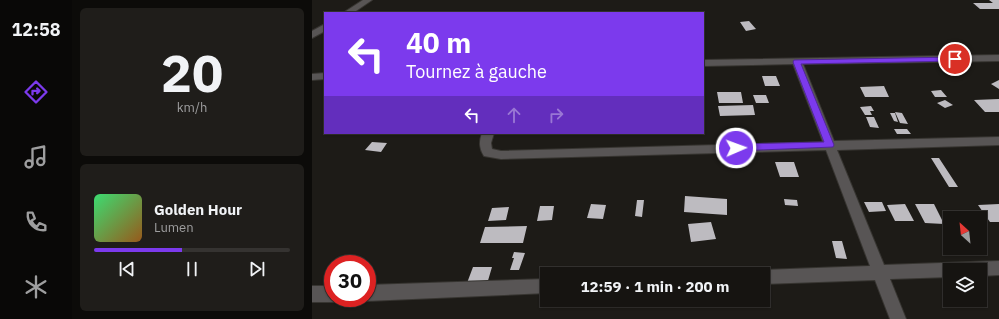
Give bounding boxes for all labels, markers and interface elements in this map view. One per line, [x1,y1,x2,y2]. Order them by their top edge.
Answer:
text: 12:58 [11,18,61,41]
text: 40 m [406,24,471,61]
icon: left [340,28,392,80]
text: 20 [161,39,223,106]
pin [938,42,972,76]
icon: arrive [944,48,966,70]
text: Tournez à gauche [406,60,547,83]
icon: directions [22,78,50,106]
text: km/h [177,99,207,116]
icon: left [461,104,483,126]
icon: ahead [503,104,525,126]
icon: right [545,104,567,126]
position arrow [715,127,757,169]
icon: music [22,143,50,171]
text: Golden Hour [154,200,242,219]
icon: phone [22,208,50,236]
north arrow [943,211,987,255]
map controls [943,211,987,307]
text: Lumen [154,219,194,236]
speed limit sign: 30 [324,255,376,307]
icon: previous [116,258,138,280]
icon: pause [181,258,203,280]
icon: next [246,258,268,280]
button: layers [943,263,987,307]
icon: climate [22,273,50,301]
text: 12:59 · 1 min · 200 m [581,277,729,296]

